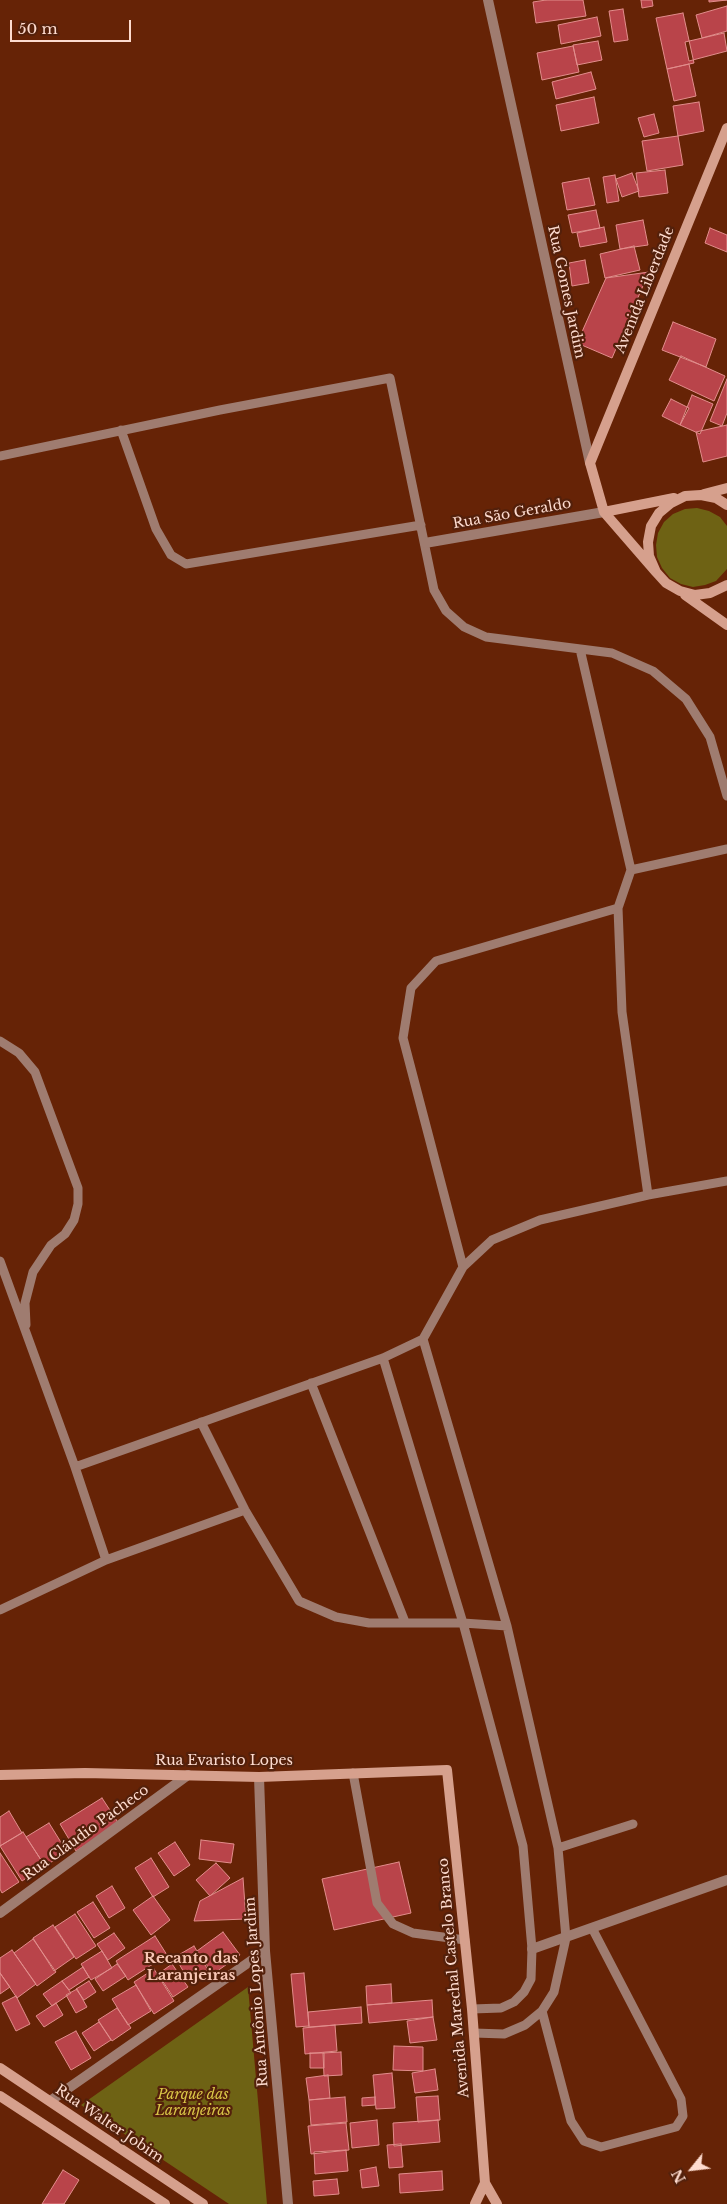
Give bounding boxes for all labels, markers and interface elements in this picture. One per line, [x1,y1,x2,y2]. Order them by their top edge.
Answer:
scale bar [12,10,134,42]
text: 50 m [18,19,58,38]
street label: Rua Gomes Jardim [544,224,588,360]
street label: Avenida Liberdade [612,224,678,356]
street label: Rua São Geraldo [451,495,573,533]
street label: Rua Evaristo Lopes [155,1753,293,1769]
street label: Rua Cláudio Pacheco [20,1782,152,1884]
street label: Avenida Marechal Castelo Branco [435,1857,473,2099]
street label: Rua Antônio Lopes Jardim [242,1896,272,2088]
district label: Recanto das Laranjeiras [144,1950,238,1985]
street label: Rua Walter Jobim [52,2082,166,2166]
park label: Parque das Laranjeiras [155,2087,231,2120]
north arrow [667,2144,717,2194]
text: N [668,2166,690,2186]

